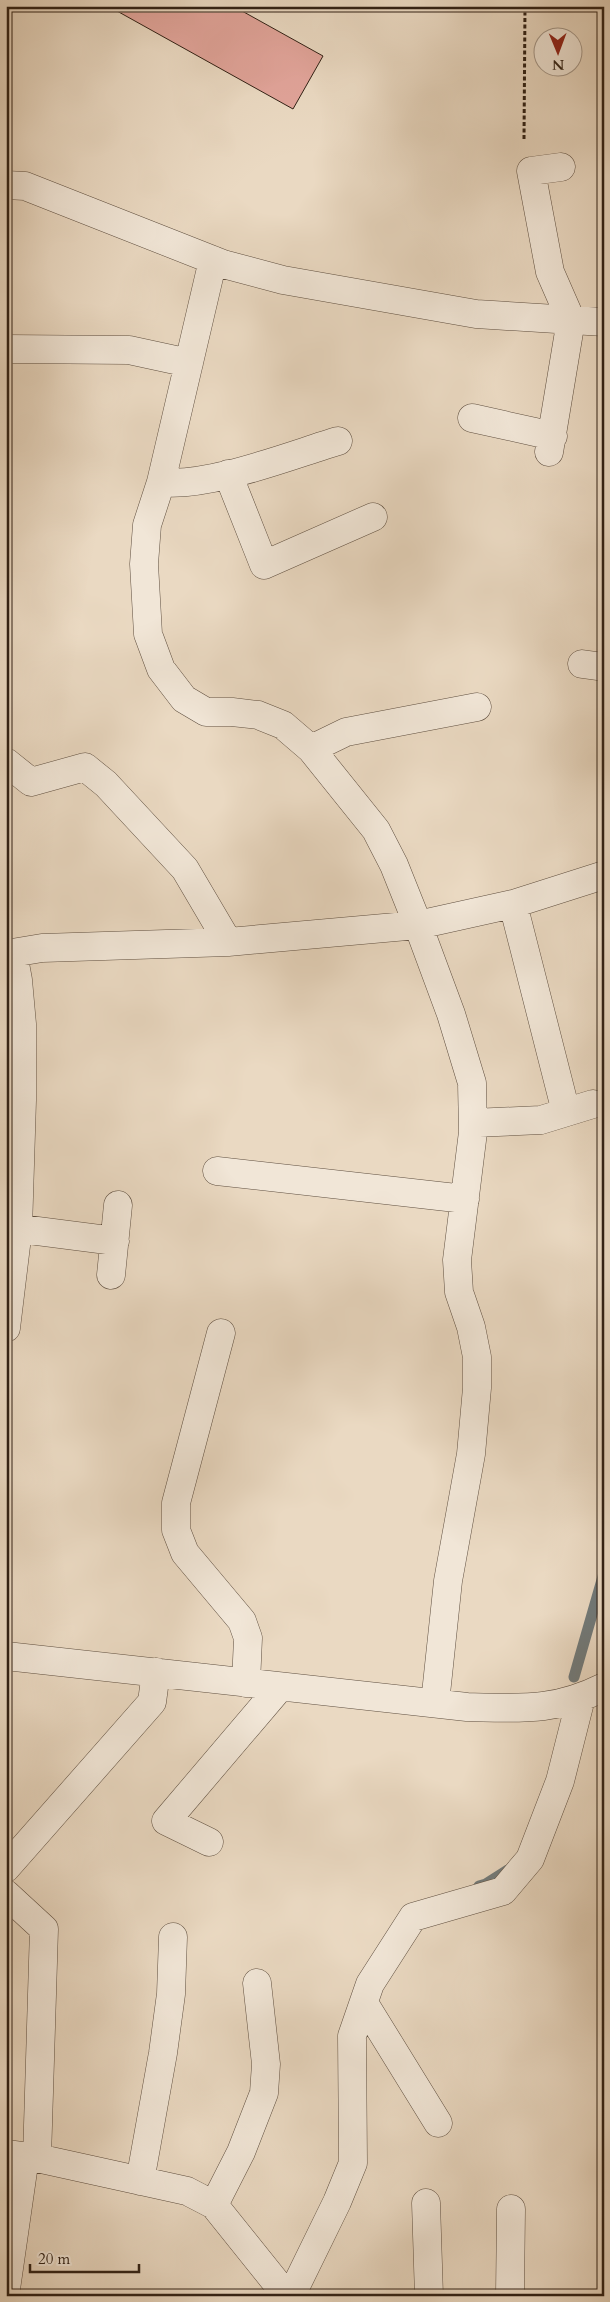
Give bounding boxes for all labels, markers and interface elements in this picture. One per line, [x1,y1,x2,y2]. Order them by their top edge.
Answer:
north arrow [532,28,582,78]
text: N [552,55,564,74]
scale bar [30,2242,139,2274]
text: 20 m [38,2249,70,2269]

